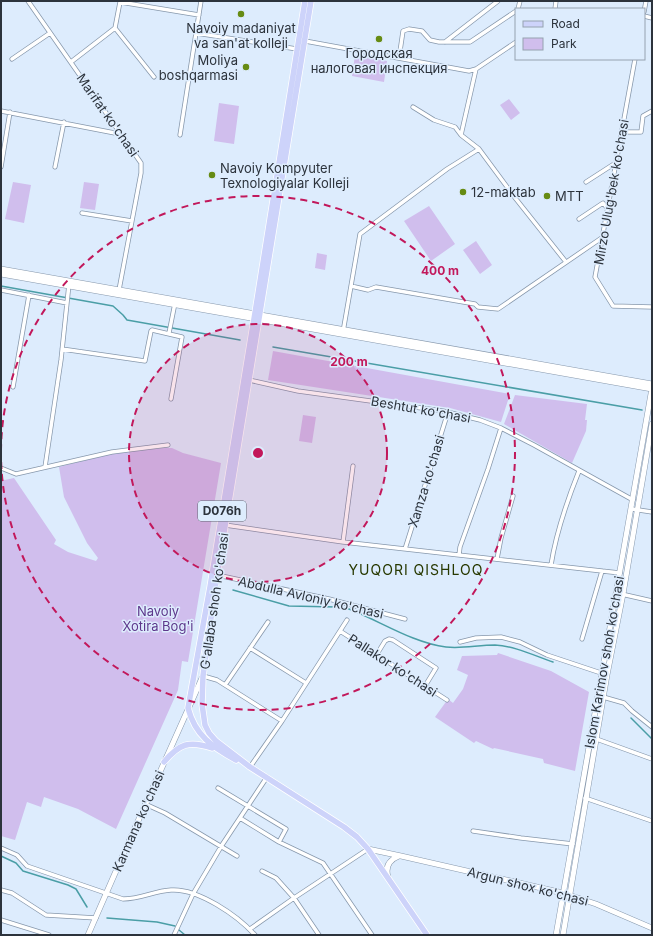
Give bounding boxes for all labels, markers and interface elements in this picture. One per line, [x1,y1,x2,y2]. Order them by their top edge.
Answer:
legend [515,8,645,60]
marker: Navoiy madaniyat va san'at kolleji [236,9,246,19]
text: Road [551,16,580,31]
place label: Navoiy madaniyat va san'at kolleji [186,20,296,51]
marker: Городская налоговая инспекция [374,34,384,44]
text: Park [551,36,577,51]
place label: Городская налоговая инспекция [311,45,447,76]
place label: Moliya boshqarmasi [159,52,238,83]
marker: Moliya boshqarmasi [241,62,251,72]
street label: Marifat ko'chasi [73,70,143,160]
street label: Mirzo Ulug'bek ko'chasi [590,118,632,266]
place label: Navoiy Kompyuter Texnologiyalar Kolleji [220,160,349,191]
marker: Navoiy Kompyuter Texnologiyalar Kolleji [207,170,217,180]
place label: 12-maktab [471,184,536,200]
marker: 12-maktab [458,187,468,197]
place label: MTT [555,188,584,204]
marker: MTT [542,191,552,201]
text: 400 m [421,263,459,278]
text: 200 m [330,354,368,369]
street label: Beshtut ko'chasi [370,392,472,426]
street label: Xamza ko'chasi [404,433,448,529]
centre of rings [251,446,265,460]
road number: D076h [198,501,246,521]
street label: G'allaba shoh ko'chasi [196,532,232,670]
district label: YUQORI QISHLOQ [349,561,483,578]
street label: Abdulla Avloniy ko'chasi [237,572,385,622]
street label: Islom Karimov shoh ko'chasi [581,575,627,749]
park label: Navoiy Xotira Bog'i [123,603,193,634]
street label: Pallakor ko'chasi [345,630,441,700]
street label: Karmana ko'chasi [109,768,167,874]
street label: Argun shox ko'chasi [466,863,590,909]

